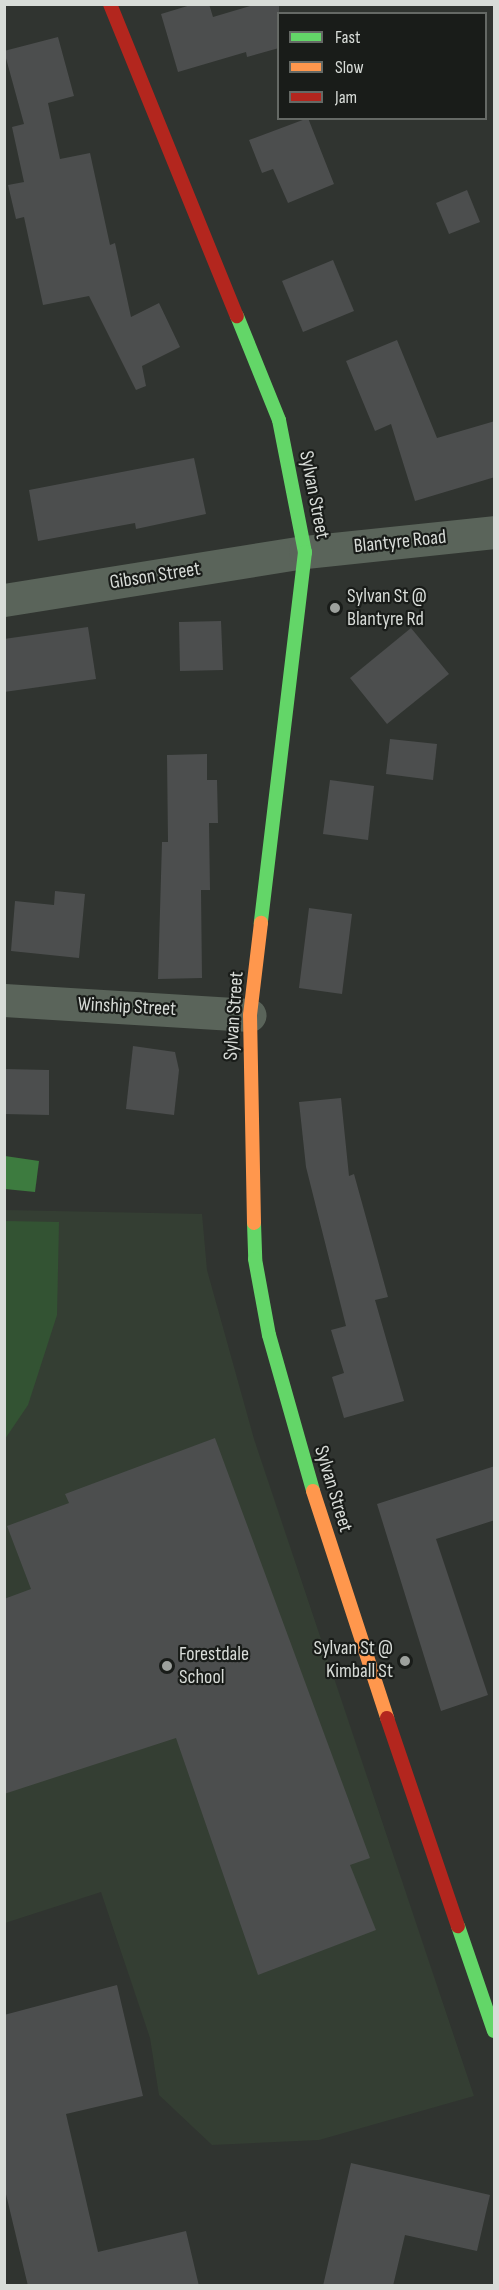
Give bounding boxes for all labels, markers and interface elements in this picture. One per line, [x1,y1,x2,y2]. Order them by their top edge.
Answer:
legend [277,12,487,120]
text: Fast [335,27,360,48]
text: Slow [335,57,364,78]
text: Jam [335,87,357,108]
street label: Sylvan Street [294,449,334,541]
street label: Blantyre Road [353,525,447,559]
street label: Gibson Street [108,557,202,595]
place label: Sylvan St @ Blantyre Rd [347,584,427,631]
marker: Sylvan St @ Blantyre Rd [328,601,342,615]
street label: Sylvan Street [219,971,249,1061]
street label: Winship Street [77,992,177,1022]
street label: Sylvan Street [309,1443,357,1535]
place label: Sylvan St @ Kimball St [313,1637,393,1684]
place label: Forestdale School [179,1642,249,1689]
marker: Sylvan St @ Kimball St [398,1654,412,1668]
marker: Forestdale School [160,1659,174,1673]

